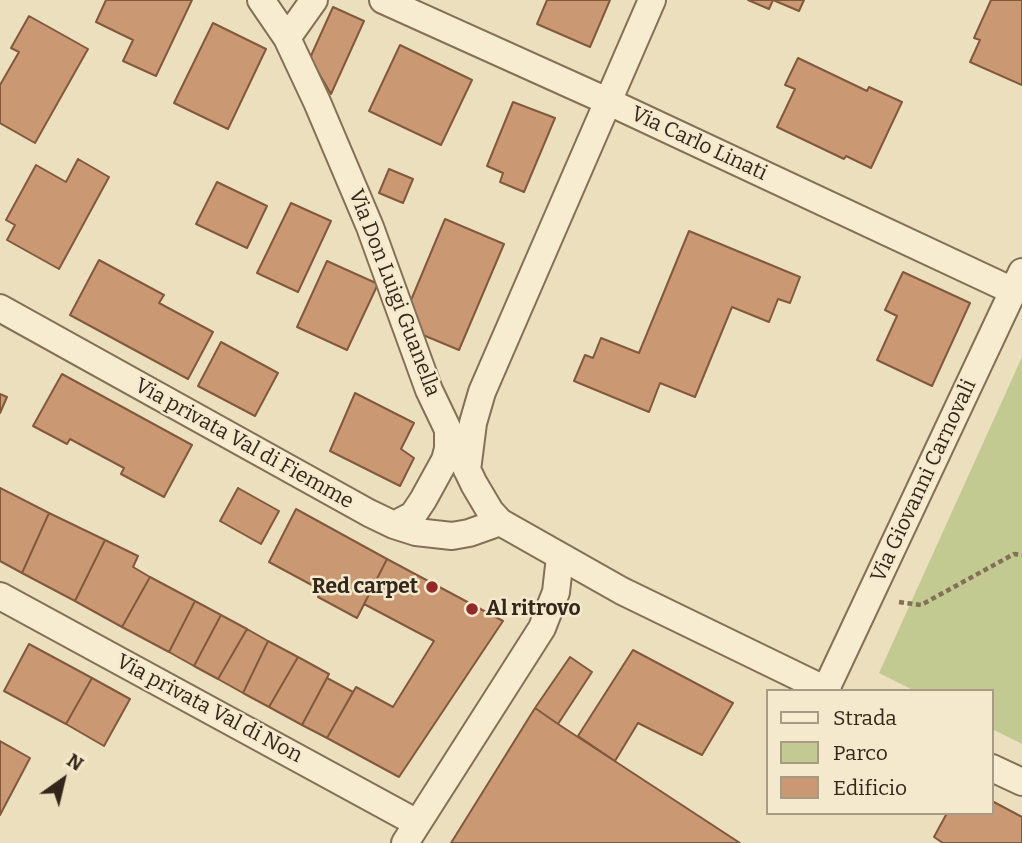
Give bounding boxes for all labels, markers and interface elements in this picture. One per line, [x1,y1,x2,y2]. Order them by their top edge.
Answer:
street label: Via Carlo Linati [627,101,771,187]
street label: Via Don Luigi Guanella [343,186,445,400]
street label: Via privata Val di Fiemme [130,373,358,515]
street label: Via Giovanni Carnovali [866,376,982,586]
place label: Red carpet [312,574,418,600]
marker: Red carpet [424,579,440,595]
place label: Al ritrovo [486,596,581,622]
marker: Al ritrovo [464,601,480,617]
street label: Via privata Val di Non [112,649,306,769]
legend [766,689,994,815]
text: Strada [833,705,897,731]
text: Parco [833,740,888,766]
north arrow [28,745,98,815]
text: N [63,749,88,776]
text: Edificio [833,775,907,801]

